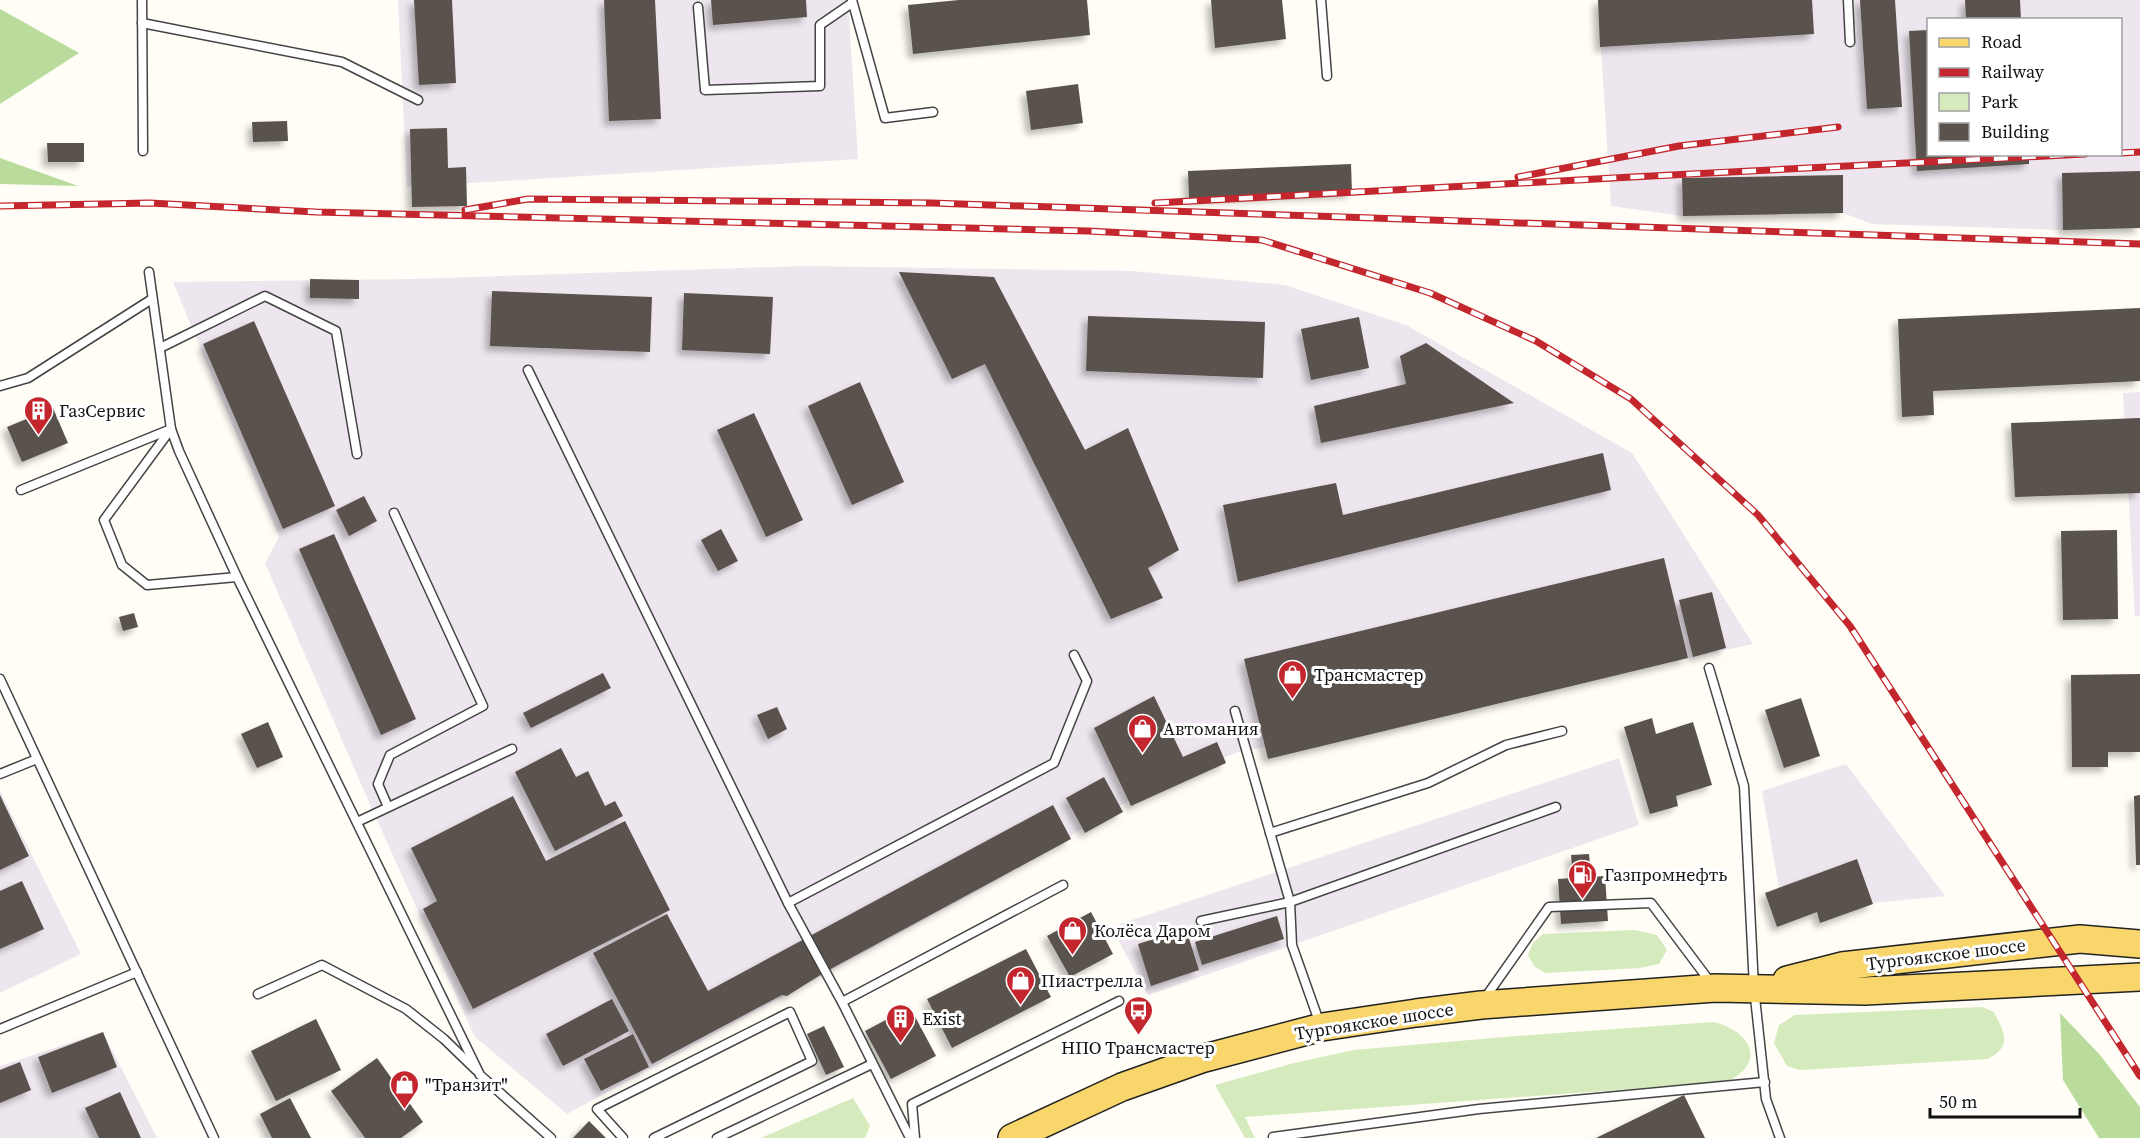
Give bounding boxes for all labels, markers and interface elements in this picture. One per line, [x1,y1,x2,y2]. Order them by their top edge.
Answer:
legend [1927,18,2122,156]
text: Road [1981,29,2022,54]
text: Railway [1981,59,2045,84]
text: Park [1981,89,2018,114]
text: Building [1981,119,2049,144]
building icon: ГазСервис [22,394,54,436]
place label: ГазСервис [59,398,146,423]
shop icon: Трансмастер [1277,658,1309,700]
place label: Трансмастер [1314,662,1424,687]
shop icon: Автомания [1126,712,1158,754]
place label: Автомания [1163,716,1259,741]
fuel station icon: Газпромнефть [1567,858,1599,900]
place label: Газпромнефть [1604,862,1727,887]
shop icon: Колёса Даром [1057,914,1089,956]
place label: Колёса Даром [1094,918,1211,943]
street label: Тургоякское шоссе [1865,932,2027,976]
shop icon: Пиастрелла [1004,964,1036,1006]
place label: Пиастрелла [1041,968,1144,993]
bus stop icon: НПО Трансмастер [1122,994,1154,1036]
street label: Тургоякское шоссе [1293,996,1455,1046]
building icon: Exist [885,1002,917,1044]
place label: Exist [922,1006,961,1031]
place label: НПО Трансмастер [1061,1035,1215,1060]
shop icon: "Транзит" [388,1068,420,1110]
place label: "Транзит" [425,1072,508,1097]
scale bar [1930,1081,2080,1119]
text: 50 m [1939,1089,1977,1114]

